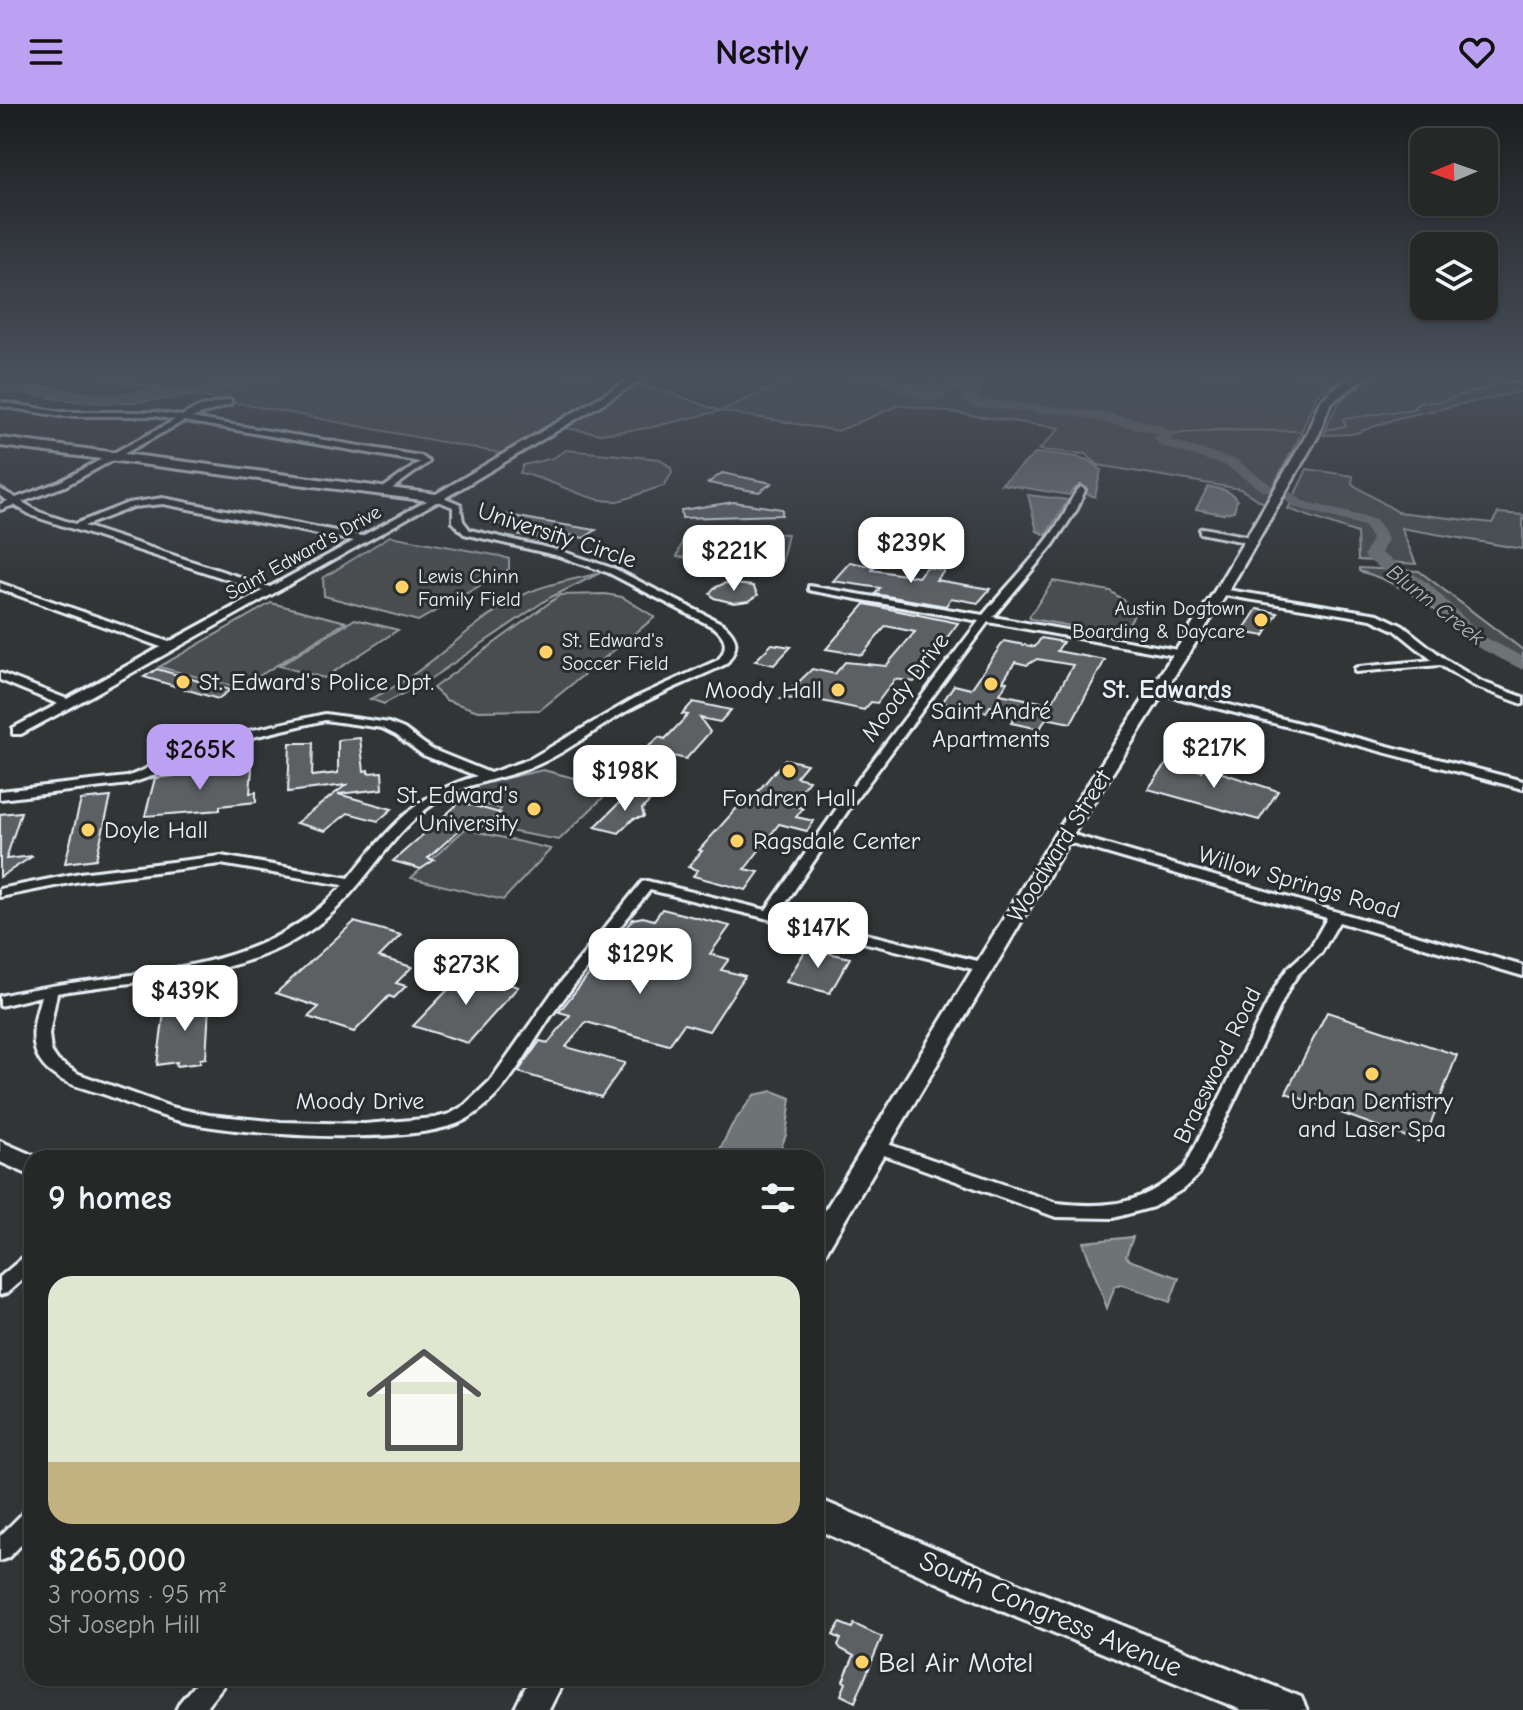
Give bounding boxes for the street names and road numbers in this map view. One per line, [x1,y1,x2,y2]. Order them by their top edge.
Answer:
street label: University Circle [474,496,640,574]
street label: Saint Edward's Drive [222,500,385,605]
street label: Moody Drive [855,627,955,747]
street label: Woodward Street [1001,764,1118,927]
street label: Willow Springs Road [1195,840,1403,924]
street label: Braeswood Road [1167,982,1267,1148]
street label: Moody Drive [296,1087,424,1115]
street label: South Congress Avenue [915,1544,1187,1684]

